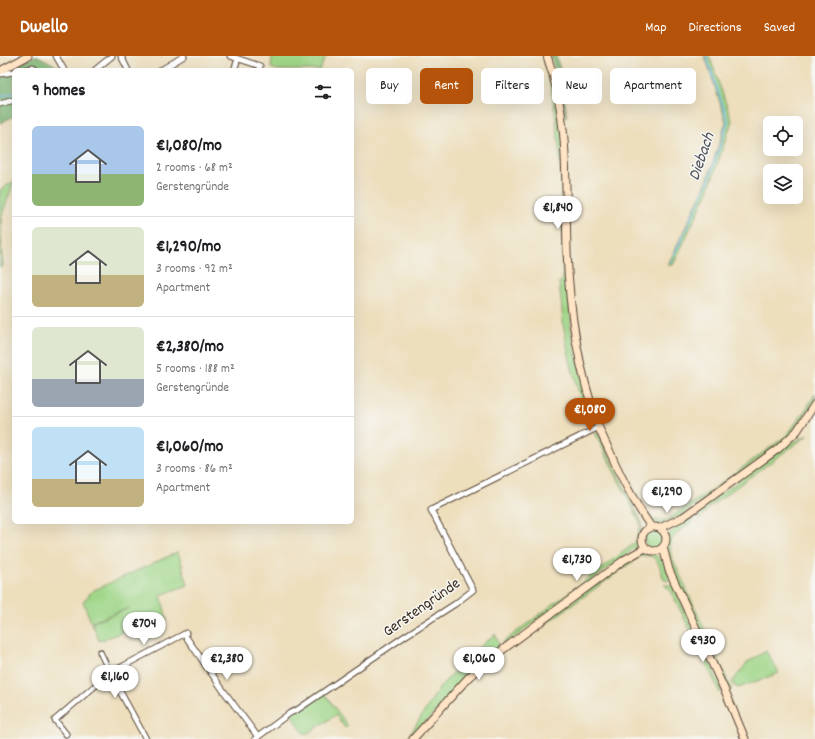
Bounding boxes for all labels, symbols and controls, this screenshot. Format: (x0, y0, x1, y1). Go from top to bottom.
text: Dwello (20, 15, 68, 42)
text: Map (645, 18, 667, 38)
text: Directions (689, 18, 742, 38)
text: Saved (764, 18, 795, 38)
chip: Buy (366, 68, 412, 104)
chip: Rent (420, 68, 473, 104)
chip: Filters (481, 68, 544, 104)
chip: New (552, 68, 602, 104)
chip: Apartment (610, 68, 696, 104)
text: 9 homes (32, 80, 85, 104)
icon: filters (312, 81, 334, 103)
map controls (763, 116, 803, 204)
button: locate (763, 116, 803, 156)
water label: Diebach (684, 129, 723, 184)
text: €1,080/mo (156, 135, 222, 159)
icon: home (64, 142, 112, 190)
text: 2 rooms · 68 m² (156, 159, 233, 178)
button: layers (763, 164, 803, 204)
text: Gerstengründe (156, 178, 229, 197)
pin: €1,840 (525, 196, 591, 230)
text: €1,840 (543, 199, 573, 218)
text: €1,290/mo (156, 236, 221, 260)
icon: home (64, 243, 112, 291)
text: 3 rooms · 92 m² (156, 260, 233, 279)
text: Apartment (156, 279, 210, 298)
text: €2,380/mo (156, 336, 224, 360)
icon: home (64, 343, 112, 391)
text: 5 rooms · 188 m² (156, 360, 235, 379)
text: Gerstengründe (156, 379, 229, 398)
pin: €1,080 (557, 398, 623, 432)
text: €1,080 (574, 401, 606, 420)
text: €1,060/mo (156, 436, 223, 460)
icon: home (64, 443, 112, 491)
text: 3 rooms · 86 m² (156, 460, 233, 479)
text: Apartment (156, 479, 210, 498)
pin: €1,290 (634, 480, 700, 514)
text: €1,290 (651, 483, 683, 502)
pin: €1,730 (544, 548, 610, 582)
text: €1,730 (562, 551, 592, 570)
street label: Gerstengründe (379, 573, 465, 643)
pin: €704 (120, 612, 168, 646)
text: €704 (132, 615, 156, 634)
pin: €930 (679, 629, 727, 663)
text: €930 (690, 632, 716, 651)
pin: €2,380 (194, 647, 260, 681)
pin: €1,060 (446, 647, 512, 681)
text: €2,380 (210, 650, 244, 669)
text: €1,060 (462, 650, 496, 669)
pin: €1,160 (82, 665, 148, 699)
text: €1,160 (101, 668, 129, 687)

